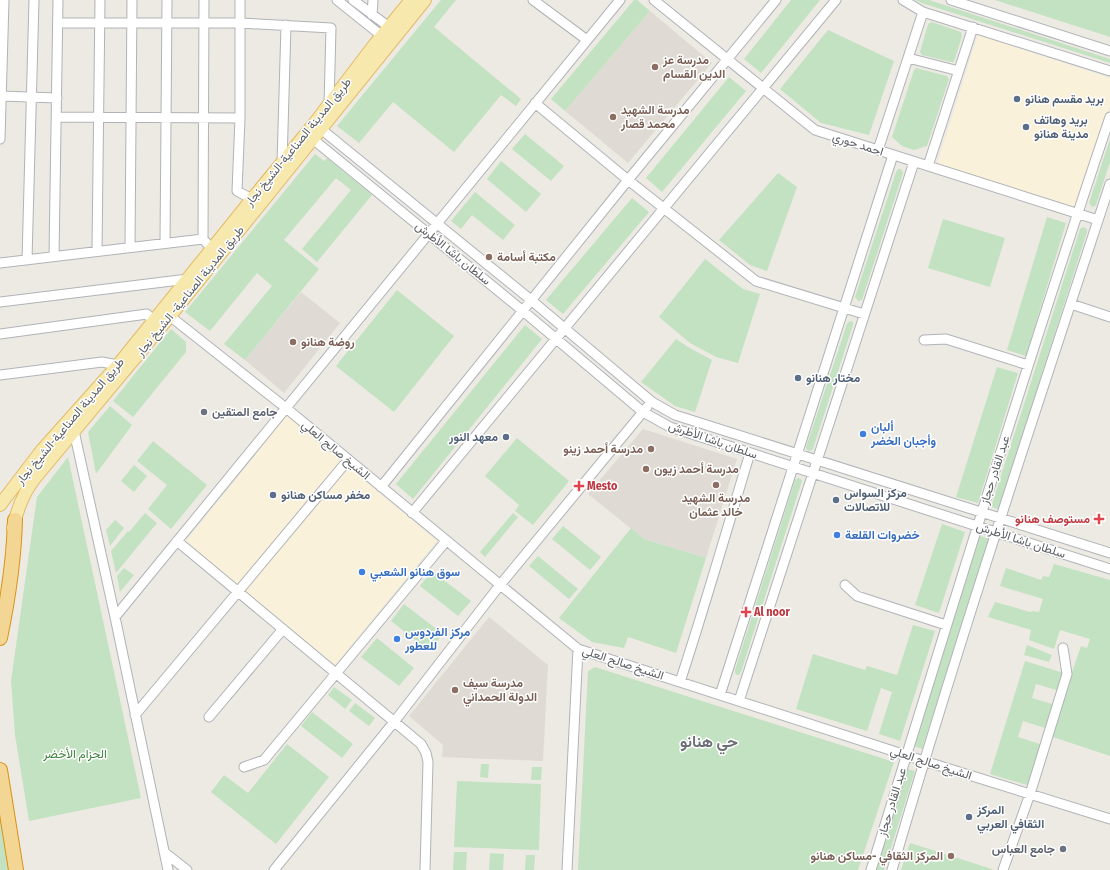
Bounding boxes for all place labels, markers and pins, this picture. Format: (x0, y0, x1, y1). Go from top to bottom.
place label: مدرسة عز الدين القسام (662, 53, 725, 82)
marker: مدرسة عز الدين القسام (650, 62, 660, 72)
place label: بريد مقسم هنانو (1025, 92, 1104, 107)
marker: بريد مقسم هنانو (1012, 94, 1022, 104)
place label: مدرسة الشهيد محمد قصار (620, 103, 690, 132)
marker: مدرسة الشهيد محمد قصار (608, 112, 618, 122)
place label: بريد وهاتف مدينة هنانو (1034, 113, 1089, 142)
marker: بريد وهاتف مدينة هنانو (1021, 122, 1031, 132)
place label: مكتبة أسامة (497, 250, 556, 264)
marker: مكتبة أسامة (484, 252, 494, 262)
place label: روضة هنانو (301, 335, 355, 350)
marker: روضة هنانو (288, 337, 298, 347)
place label: مختار هنانو (806, 371, 861, 386)
marker: مختار هنانو (793, 373, 803, 383)
place label: جامع المتقين (212, 405, 278, 420)
marker: جامع المتقين (199, 407, 209, 417)
place label: ألبان وأجبان الخضر (870, 420, 937, 449)
marker: ألبان وأجبان الخضر (858, 429, 868, 439)
place label: معهد النور (448, 430, 498, 445)
marker: معهد النور (501, 432, 511, 442)
place label: مدرسة أحمد زينو (563, 442, 643, 457)
marker: مدرسة أحمد زينو (646, 444, 656, 454)
place label: مدرسة أحمد زيون (654, 462, 739, 477)
marker: مدرسة أحمد زيون (641, 464, 651, 474)
place label: Mesto (587, 479, 618, 493)
marker: مدرسة الشهيد خالد عثمان (711, 480, 721, 490)
marker: Mesto (574, 481, 584, 491)
place label: مركز السواس للاتصالات (844, 486, 907, 514)
place label: مخفر مساكن هنانو (281, 488, 371, 503)
marker: مخفر مساكن هنانو (268, 490, 278, 500)
place label: مدرسة الشهيد خالد عثمان (682, 491, 751, 519)
marker: مركز السواس للاتصالات (831, 495, 841, 505)
place label: مستوصف هنانو (1015, 512, 1090, 527)
marker: مستوصف هنانو (1093, 513, 1105, 525)
place label: خضروات القلعة (845, 528, 920, 543)
marker: خضروات القلعة (832, 530, 842, 540)
place label: سوق هنانو الشعبي (370, 565, 461, 582)
marker: سوق هنانو الشعبي (357, 567, 367, 577)
place label: Al noor (753, 605, 790, 619)
marker: Al noor (741, 607, 751, 617)
place label: مركز الفردوس للعطور (404, 625, 471, 654)
marker: مركز الفردوس للعطور (392, 634, 402, 644)
place label: مدرسة سيف الدولة الحمداني (463, 676, 537, 707)
marker: مدرسة سيف الدولة الحمداني (450, 685, 460, 695)
place label: المركز الثقافي العربي (976, 803, 1044, 834)
marker: المركز الثقافي العربي (964, 812, 974, 822)
place label: جامع العباس (992, 842, 1055, 857)
marker: جامع العباس (1058, 844, 1068, 854)
place label: المركز الثقافي -مساكن هنانو (811, 849, 943, 866)
marker: المركز الثقافي -مساكن هنانو (946, 851, 956, 861)

